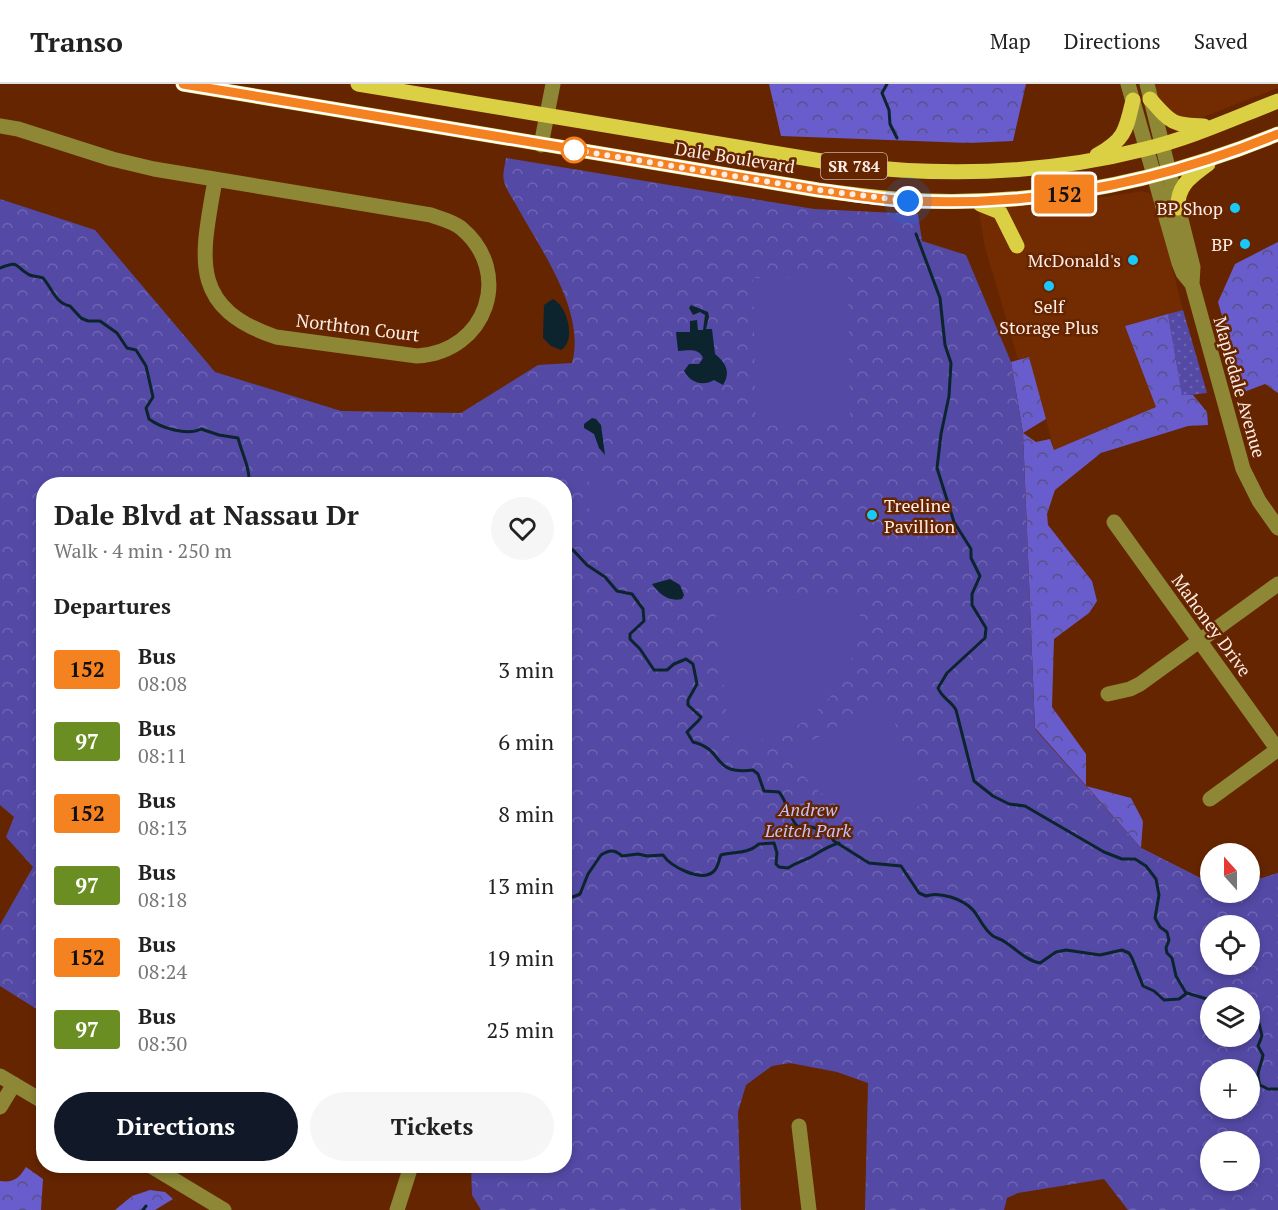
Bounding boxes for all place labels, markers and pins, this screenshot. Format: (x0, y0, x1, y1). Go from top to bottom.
unlabelled marker (561, 137, 587, 163)
place label: BP Shop (1156, 196, 1223, 220)
marker: BP Shop (1228, 201, 1242, 215)
place label: BP (1211, 232, 1233, 256)
marker: BP (1238, 237, 1252, 251)
place label: McDonald's (1028, 248, 1121, 272)
marker: McDonald's (1126, 253, 1140, 267)
marker: Self Storage Plus (1042, 279, 1056, 293)
place label: Self Storage Plus (999, 294, 1099, 339)
place label: Treeline Pavillion (884, 493, 956, 538)
marker: Treeline Pavillion (865, 508, 879, 522)

